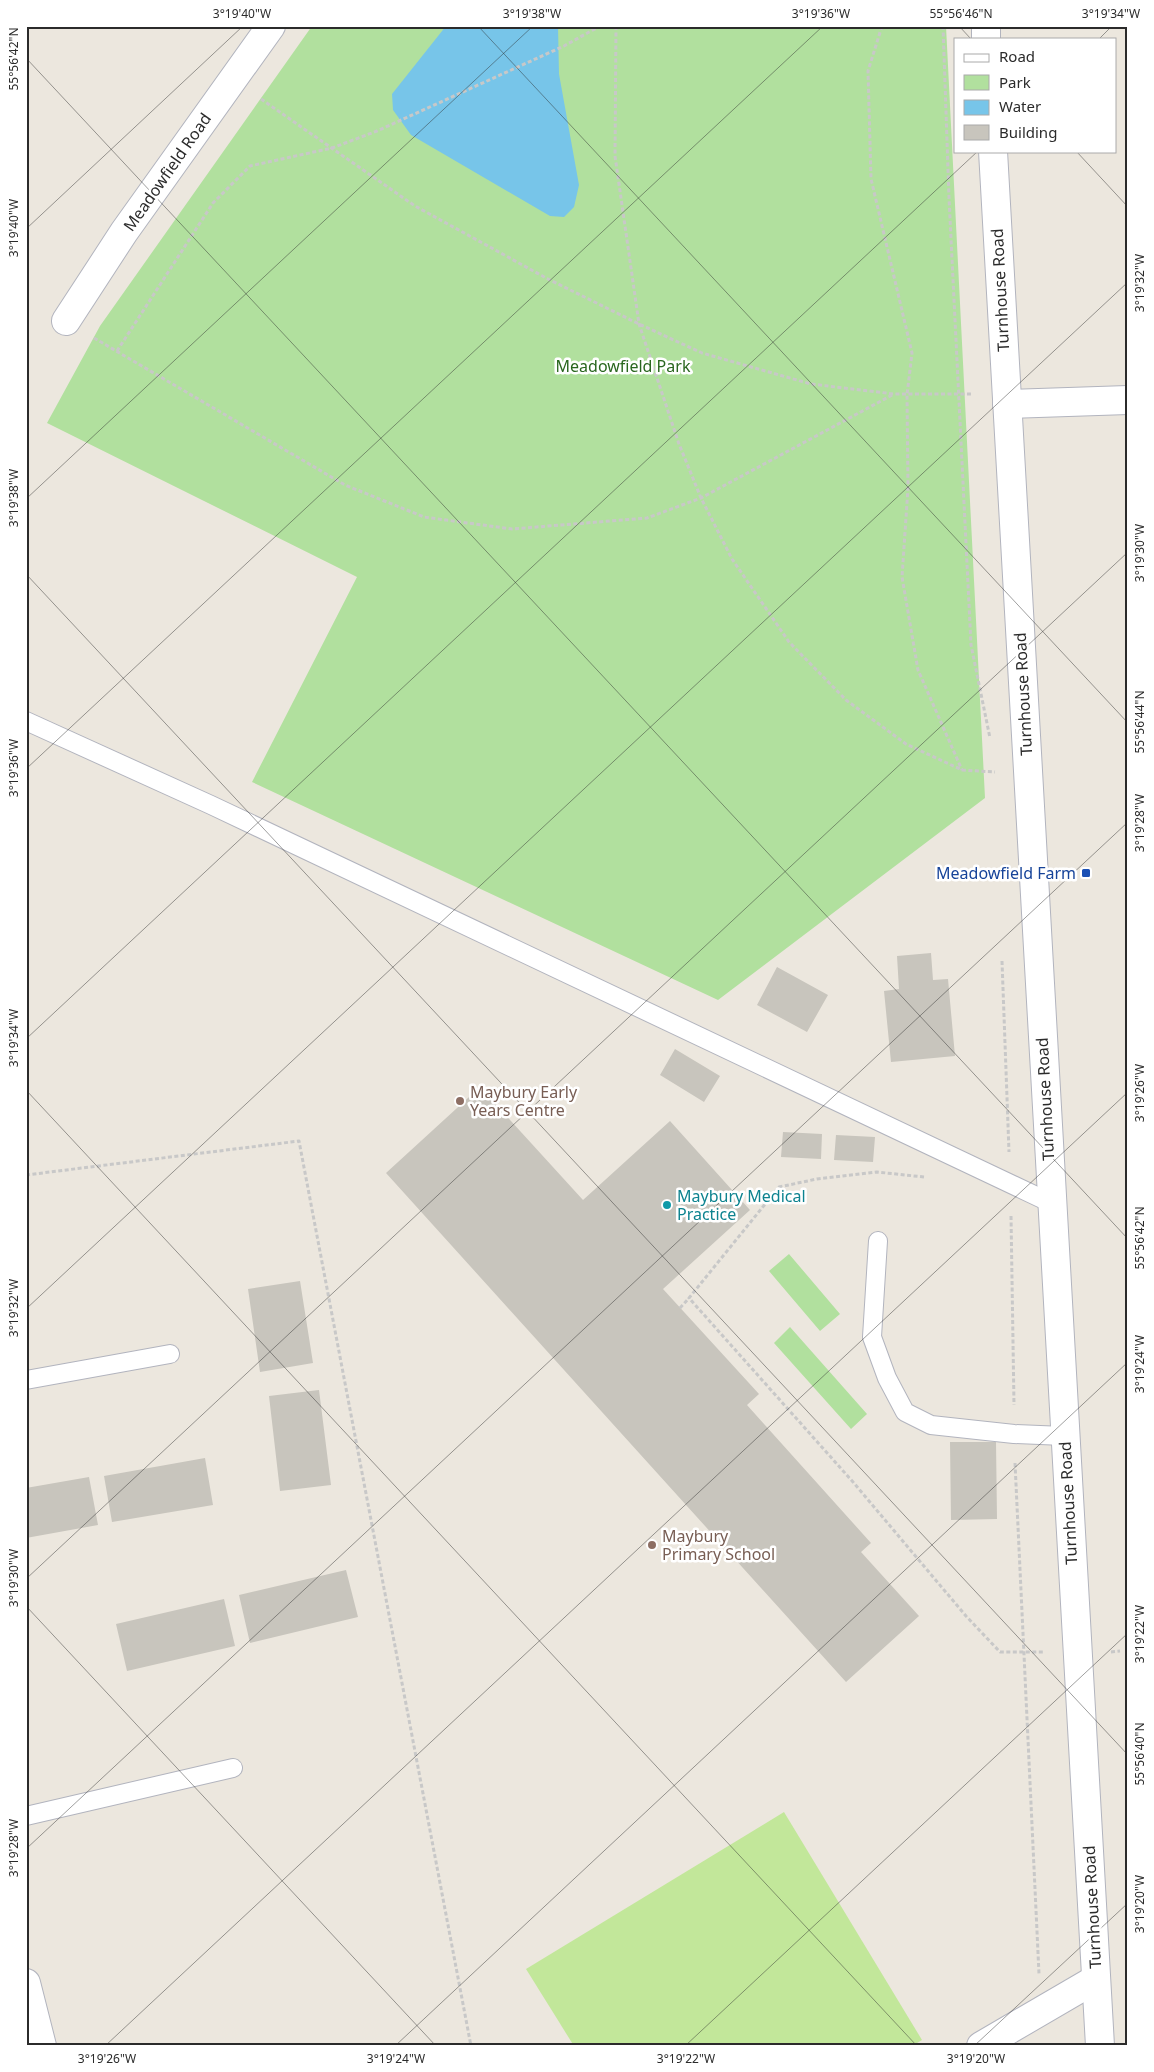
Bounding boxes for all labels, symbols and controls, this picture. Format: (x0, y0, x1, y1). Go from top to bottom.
text: 3°19'40"W (213, 5, 271, 22)
text: 3°19'38"W (503, 5, 561, 22)
text: 3°19'36"W (792, 5, 850, 22)
text: 55°56'46"N (929, 5, 993, 22)
text: 3°19'34"W (1082, 5, 1140, 22)
text: 55°56'42"N (5, 27, 22, 91)
legend (954, 38, 1116, 152)
text: Road (999, 46, 1035, 66)
text: Park (999, 72, 1031, 92)
text: Water (999, 96, 1041, 116)
street label: Meadowfield Road (118, 109, 216, 235)
text: Building (999, 122, 1057, 142)
text: 3°19'40"W (5, 199, 22, 257)
street label: Turnhouse Road (986, 228, 1014, 352)
text: 3°19'32"W (1131, 254, 1148, 312)
park label: Meadowfield Park (556, 355, 691, 377)
text: 3°19'38"W (5, 469, 22, 527)
text: 3°19'30"W (1131, 524, 1148, 582)
street label: Turnhouse Road (1009, 632, 1037, 756)
text: 55°56'44"N (1131, 690, 1148, 754)
text: 3°19'36"W (5, 739, 22, 797)
text: 3°19'28"W (1131, 794, 1148, 852)
place label: Meadowfield Farm (936, 862, 1076, 884)
marker: Meadowfield Farm (1080, 867, 1092, 879)
text: 3°19'34"W (5, 1009, 22, 1067)
street label: Turnhouse Road (1031, 1037, 1059, 1161)
text: 3°19'26"W (1131, 1064, 1148, 1122)
place label: Maybury Early Years Centre (470, 1081, 578, 1121)
marker: Maybury Early Years Centre (454, 1095, 466, 1107)
place label: Maybury Medical Practice (677, 1185, 806, 1225)
marker: Maybury Medical Practice (661, 1199, 673, 1211)
text: 55°56'42"N (1131, 1206, 1148, 1270)
text: 3°19'32"W (5, 1279, 22, 1337)
text: 3°19'24"W (1131, 1335, 1148, 1393)
street label: Turnhouse Road (1054, 1441, 1082, 1565)
place label: Maybury Primary School (662, 1525, 775, 1565)
marker: Maybury Primary School (646, 1539, 658, 1551)
text: 3°19'30"W (5, 1549, 22, 1607)
text: 3°19'22"W (1131, 1605, 1148, 1663)
text: 55°56'40"N (1131, 1722, 1148, 1786)
text: 3°19'28"W (5, 1819, 22, 1877)
street label: Turnhouse Road (1078, 1845, 1106, 1969)
text: 3°19'20"W (1131, 1875, 1148, 1933)
text: 3°19'26"W (78, 2050, 136, 2067)
text: 3°19'24"W (367, 2050, 425, 2067)
text: 3°19'22"W (657, 2050, 715, 2067)
text: 3°19'20"W (947, 2050, 1005, 2067)

